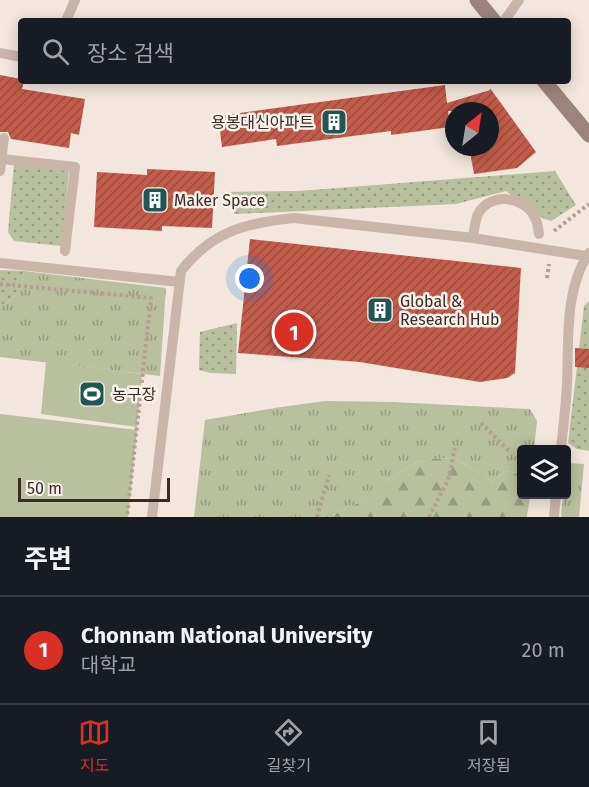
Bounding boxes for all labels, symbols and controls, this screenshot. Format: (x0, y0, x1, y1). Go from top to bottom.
search box (18, 18, 571, 84)
icon: search (39, 35, 72, 68)
text: 장소 검색 (87, 40, 174, 67)
north arrow (445, 102, 499, 156)
building icon: 용봉대신아파트 (319, 107, 349, 137)
place label: 용봉대신아파트 (211, 113, 314, 132)
building icon: Maker Space (140, 185, 170, 215)
place label: Maker Space (174, 191, 265, 210)
your location (235, 264, 264, 293)
place label: Global & Research Hub (400, 292, 500, 329)
building icon: Global & Research Hub (365, 295, 395, 325)
pin: 1 (274, 310, 314, 354)
sports icon: 농구장 (77, 379, 107, 409)
place label: 농구장 (112, 385, 156, 404)
map controls (517, 445, 571, 499)
button: layers (517, 445, 571, 499)
scale bar (18, 475, 170, 502)
text: 50 m (27, 479, 62, 498)
text: 주변 (24, 544, 72, 575)
text: Chonnam National University (81, 622, 372, 649)
text: 1 (39, 638, 48, 662)
text: 20 m (522, 638, 565, 662)
text: 대학교 (81, 653, 136, 677)
tab: 지도 (78, 716, 111, 776)
tab: 길찾기 (267, 716, 311, 776)
tab: 저장됨 (467, 716, 511, 776)

